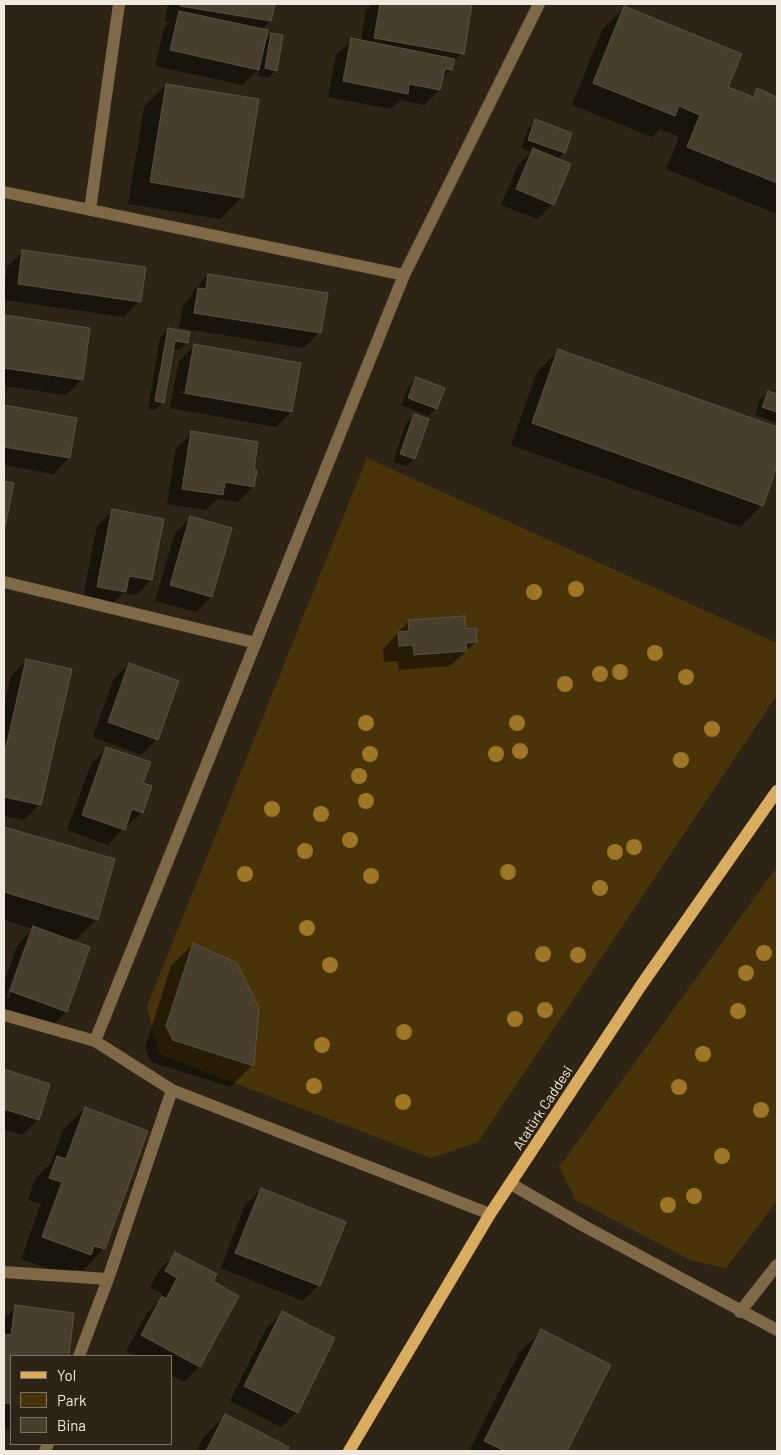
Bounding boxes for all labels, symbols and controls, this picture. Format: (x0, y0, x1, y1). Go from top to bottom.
street label: Atatürk Caddesi (510, 1063, 576, 1153)
legend (10, 1355, 172, 1445)
text: Yol (57, 1366, 76, 1384)
text: Park (57, 1391, 86, 1409)
text: Bina (57, 1416, 86, 1434)

